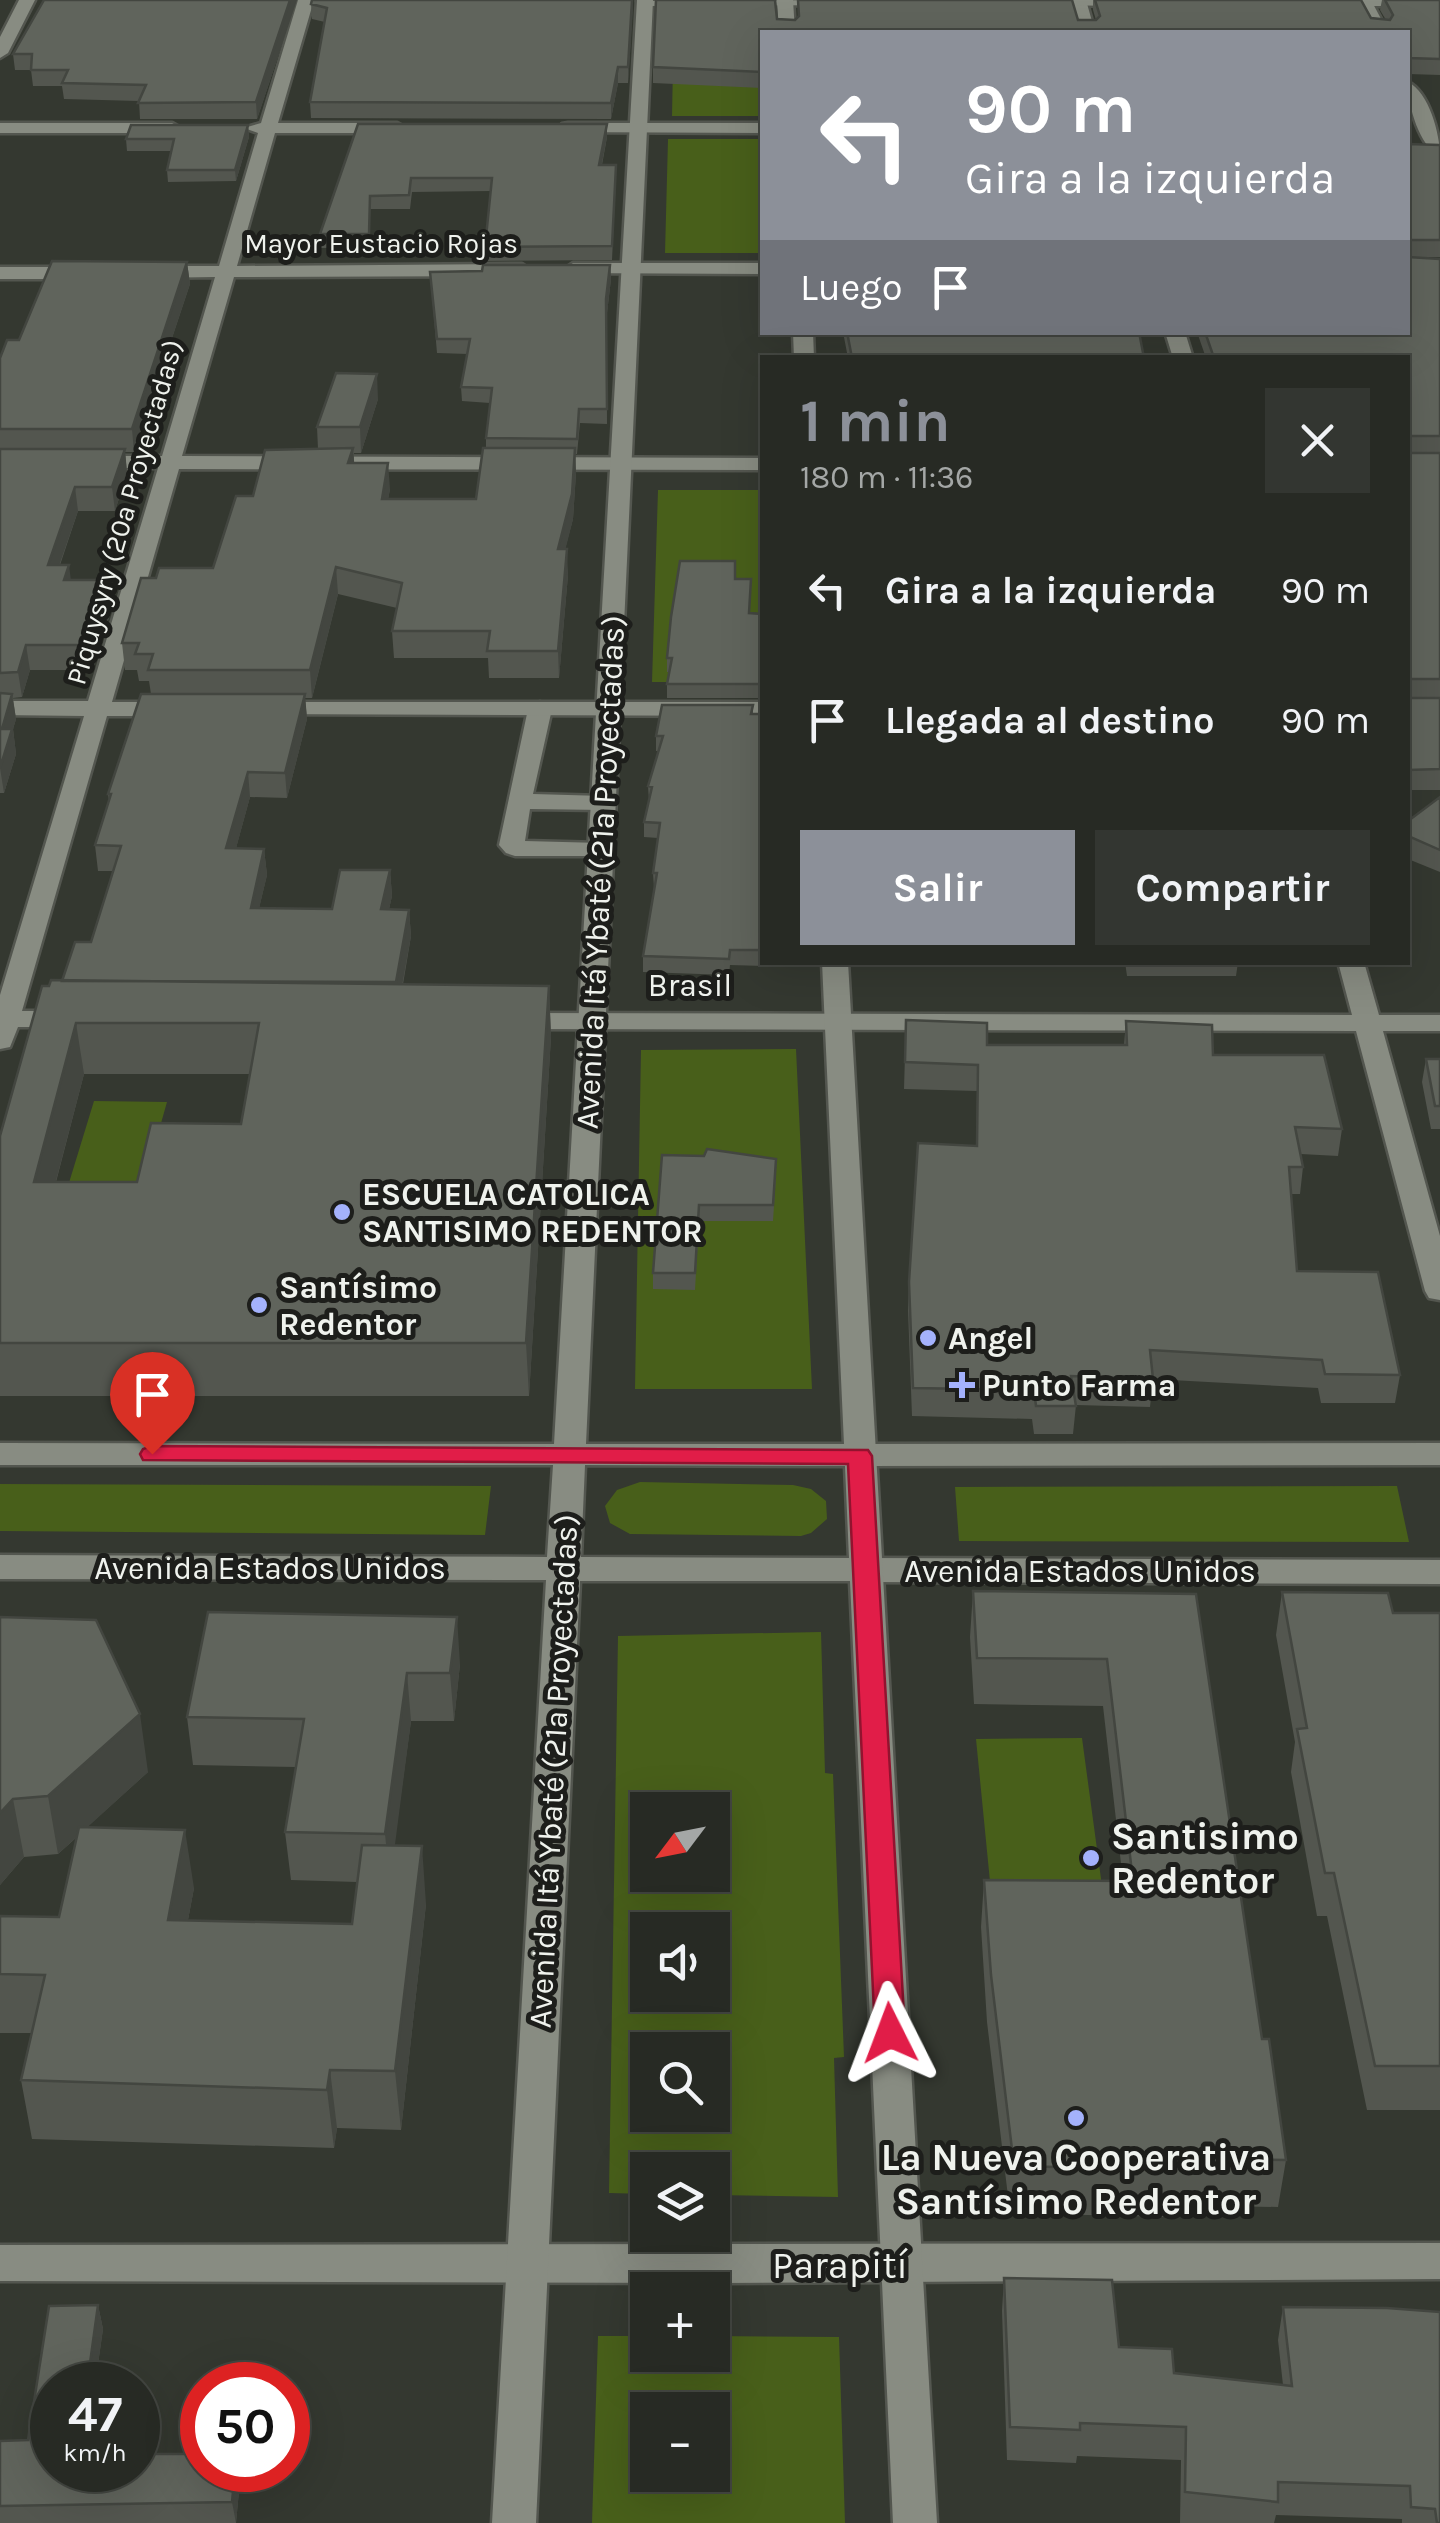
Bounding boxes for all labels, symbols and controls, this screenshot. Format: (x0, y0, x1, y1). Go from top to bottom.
text: 90 m (965, 68, 1136, 150)
icon: left (800, 70, 930, 200)
text: Gira a la izquierda (965, 152, 1335, 204)
street label: Mayor Eustacio Rojas (244, 227, 518, 260)
icon: arrive (923, 260, 978, 315)
text: Luego (800, 265, 903, 310)
street label: Piquysyry (20ª Proyectadas) (59, 336, 190, 688)
text: 1 min (800, 386, 951, 456)
button: close (1265, 388, 1370, 493)
text: 180 m · 11:36 (800, 459, 973, 496)
icon: left (800, 563, 855, 618)
text: Gira a la izquierda (885, 568, 1217, 613)
text: 90 m (1281, 568, 1370, 613)
street label: Avenida Itá Ybaté (21ª Proyectadas) (569, 614, 632, 1130)
icon: arrive (800, 693, 855, 748)
text: Llegada al destino (885, 698, 1215, 743)
text: 90 m (1281, 698, 1370, 743)
button: Salir (800, 830, 1075, 945)
button: Compartir (1095, 830, 1370, 945)
street label: Brasil (648, 967, 732, 1004)
place label: ESCUELA CATOLICA SANTISIMO REDENTOR (362, 1176, 703, 1250)
marker: ESCUELA CATOLICA SANTISIMO REDENTOR (331, 1201, 353, 1223)
place label: Santísimo Redentor (279, 1269, 437, 1343)
marker: Santísimo Redentor (248, 1294, 270, 1316)
place label: Angel (948, 1320, 1033, 1357)
marker: Angel (917, 1327, 939, 1349)
pin (110, 1352, 195, 1455)
icon: arrive (125, 1367, 180, 1422)
place label: Punto Farma (982, 1367, 1177, 1404)
marker: Punto Farma (951, 1374, 973, 1396)
street label: Avenida Itá Ybaté (21ª Proyectadas) (522, 1513, 585, 2029)
street label: Avenida Estados Unidos (94, 1550, 446, 1587)
street label: Avenida Estados Unidos (904, 1553, 1256, 1590)
north arrow (630, 1792, 730, 1892)
map controls (630, 1792, 730, 2492)
place label: Santisimo Redentor (1111, 1814, 1299, 1903)
marker: Santisimo Redentor (1080, 1847, 1102, 1869)
button: sound (630, 1912, 730, 2012)
position arrow (838, 1981, 942, 2085)
button: search (630, 2032, 730, 2132)
marker: La Nueva Cooperativa Santísimo Redentor (1065, 2107, 1087, 2129)
place label: La Nueva Cooperativa Santísimo Redentor (881, 2135, 1271, 2224)
button: layers (630, 2152, 730, 2252)
street label: Parapití (772, 2243, 909, 2288)
button: + (630, 2272, 730, 2372)
speed limit sign: 50 (180, 2362, 310, 2492)
text: 47 (68, 2385, 122, 2444)
button: − (630, 2392, 730, 2492)
text: km/h (63, 2438, 127, 2467)

